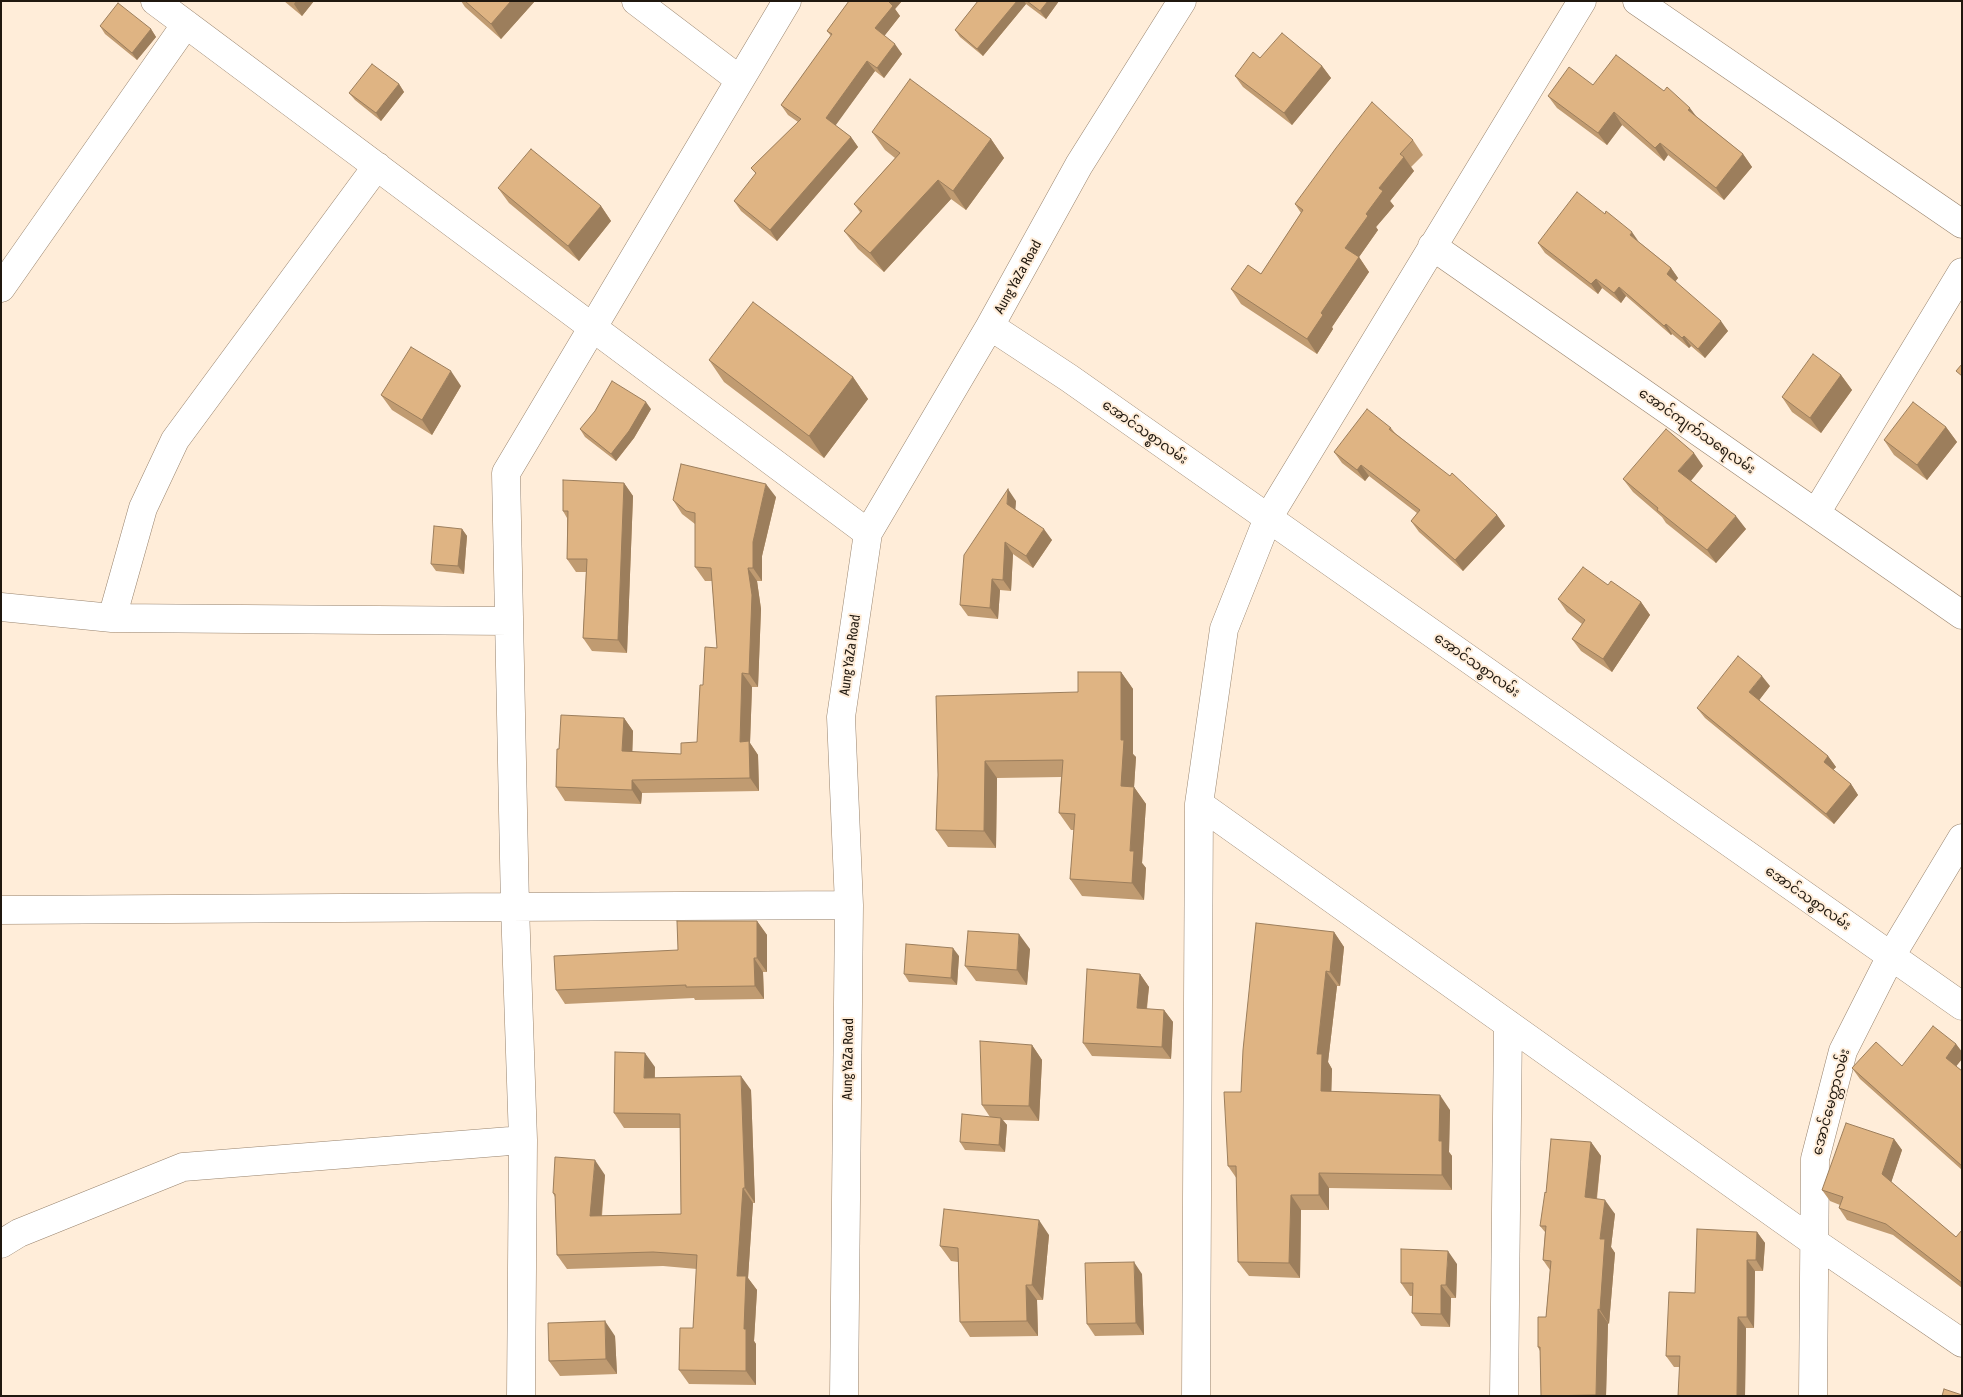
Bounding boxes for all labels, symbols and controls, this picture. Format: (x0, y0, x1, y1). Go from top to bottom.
street label: Aung YaZa Road (991, 237, 1045, 317)
street label: အောင်ကျက်သရေလမ်း (1636, 384, 1758, 478)
street label: အောင်သစ္စာလမ်း (1099, 396, 1191, 468)
street label: Aung YaZa Road (836, 613, 864, 697)
street label: အောင်သစ္စာလမ်း (1431, 629, 1523, 701)
street label: အောင်သစ္စာလမ်း (1762, 862, 1854, 934)
street label: Aung YaZa Road (839, 1018, 857, 1100)
street label: အောင်မေတ္တာလမ်း (1809, 1047, 1853, 1157)

